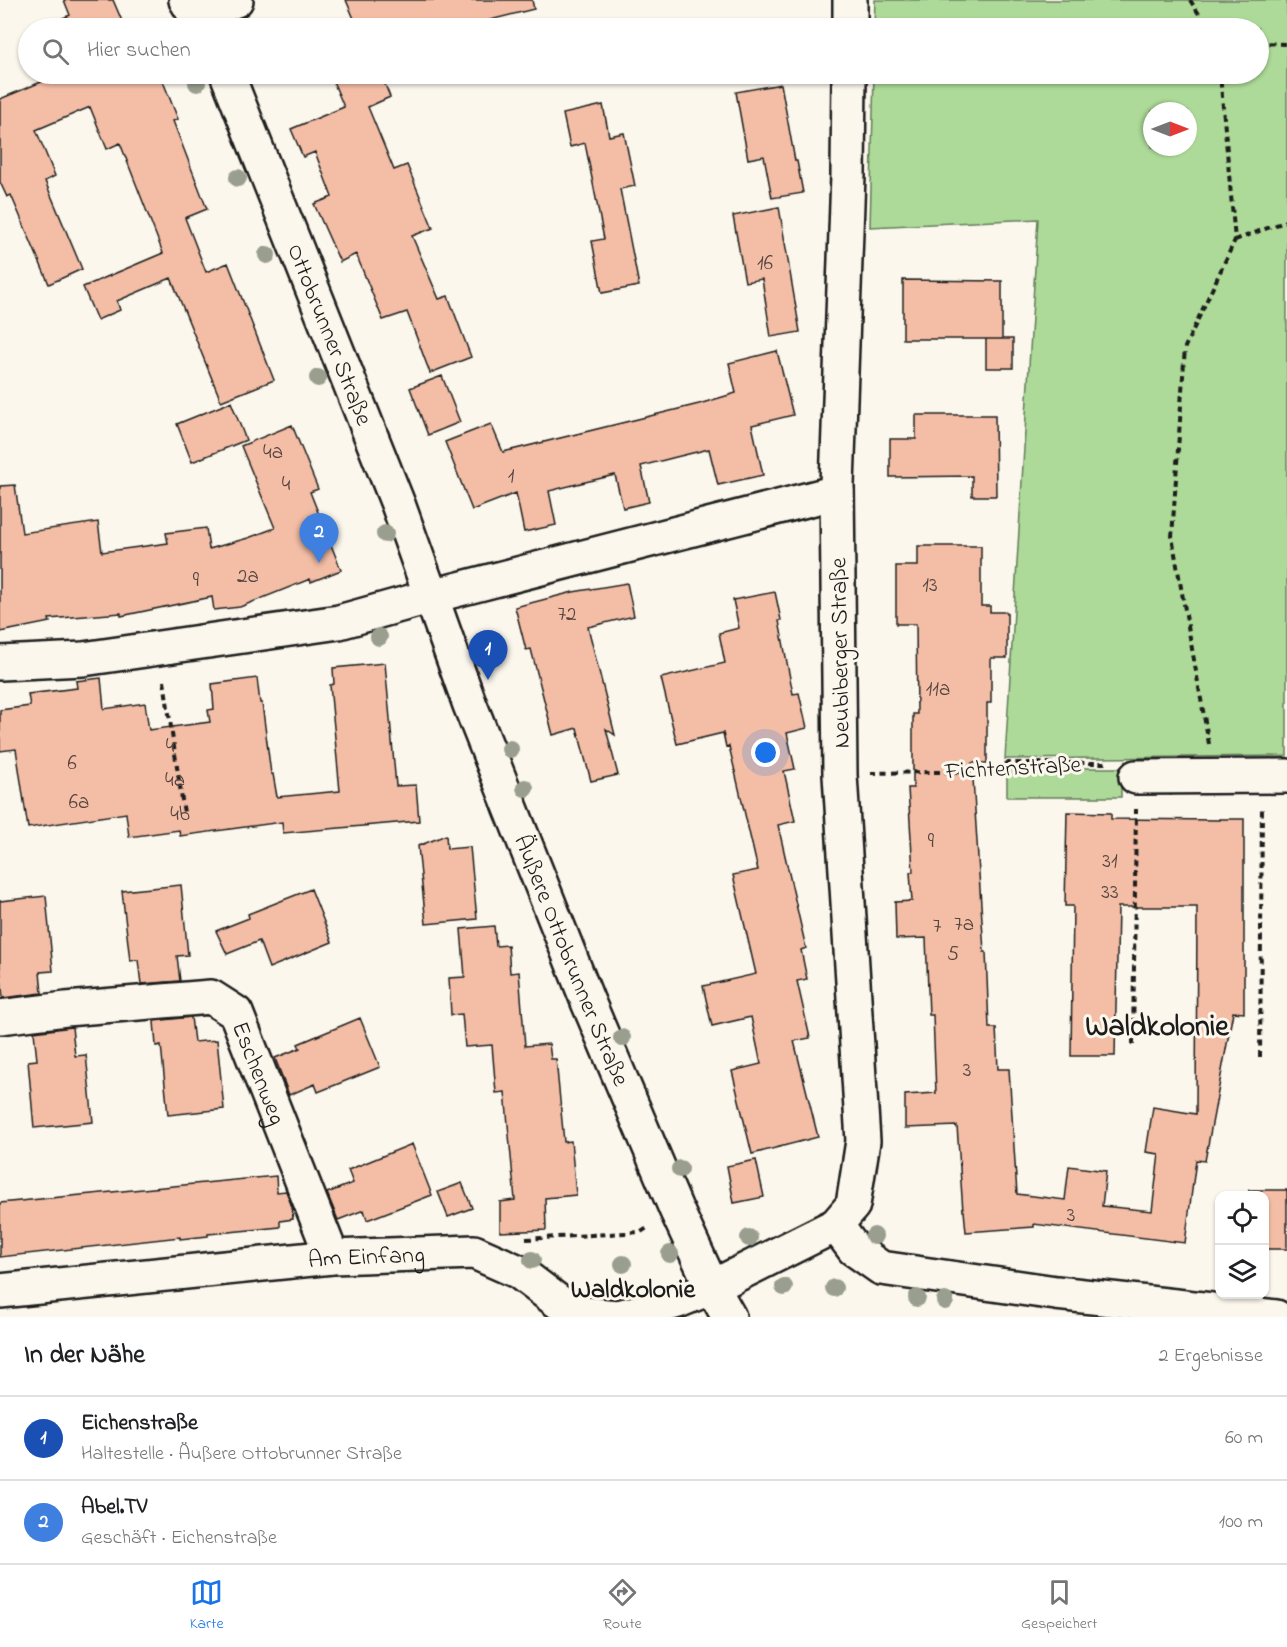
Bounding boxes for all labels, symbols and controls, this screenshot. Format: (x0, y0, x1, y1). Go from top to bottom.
search box (18, 18, 1269, 84)
icon: search (39, 35, 72, 68)
text: Hier suchen (87, 35, 191, 67)
north arrow (1143, 102, 1197, 156)
street label: Ottobrunner Straße (276, 239, 380, 431)
house number: 16 (757, 249, 773, 279)
house number: 4a (263, 438, 283, 468)
house number: 1 (508, 462, 515, 492)
house number: 4 (282, 470, 291, 500)
pin: 2 (300, 514, 338, 563)
street label: Neubiberger Straße (822, 557, 861, 749)
house number: 2a (237, 562, 259, 592)
house number: 9 (193, 566, 200, 596)
house number: 13 (922, 571, 938, 601)
house number: 72 (557, 600, 577, 630)
pin: 1 (468, 630, 508, 680)
house number: 11a (926, 675, 950, 705)
house number: 4 (166, 732, 175, 762)
your location (751, 738, 780, 767)
street label: Fichtenstraße (943, 748, 1082, 791)
house number: 6 (67, 749, 77, 779)
house number: 4a (165, 766, 185, 796)
house number: 6a (69, 788, 89, 818)
house number: 4b (170, 800, 190, 830)
house number: 9 (928, 827, 935, 857)
street label: Äußere Ottobrunner Straße (503, 830, 637, 1092)
house number: 31 (1102, 847, 1118, 877)
house number: 33 (1101, 878, 1119, 908)
house number: 7a (954, 910, 974, 940)
house number: 7 (933, 912, 942, 942)
house number: 5 (947, 940, 959, 970)
district label: Waldkolonie (1085, 1006, 1230, 1050)
street label: Eschenweg (221, 1017, 293, 1131)
house number: 3 (963, 1056, 971, 1086)
map controls (1215, 1191, 1269, 1299)
button: locate (1215, 1191, 1269, 1245)
house number: 3 (1067, 1201, 1075, 1231)
street label: Am Einfang (306, 1239, 425, 1279)
button: layers (1215, 1245, 1269, 1299)
district label: Waldkolonie (571, 1272, 697, 1310)
text: In der Nähe (24, 1337, 145, 1375)
text: 2 Ergebnisse (1158, 1342, 1263, 1371)
text: Eichenstraße (81, 1408, 198, 1440)
text: 1 (40, 1424, 47, 1453)
text: 60 m (1225, 1424, 1263, 1453)
text: Haltestelle · Äußere Ottobrunner Straße (81, 1440, 402, 1469)
text: Abel.TV (81, 1492, 147, 1524)
text: 2 (39, 1508, 48, 1537)
text: 100 m (1219, 1508, 1263, 1537)
text: Geschäft · Eichenstraße (81, 1524, 277, 1553)
tab: Karte (190, 1576, 224, 1636)
tab: Route (603, 1576, 642, 1636)
tab: Gespeichert (1021, 1576, 1097, 1636)

